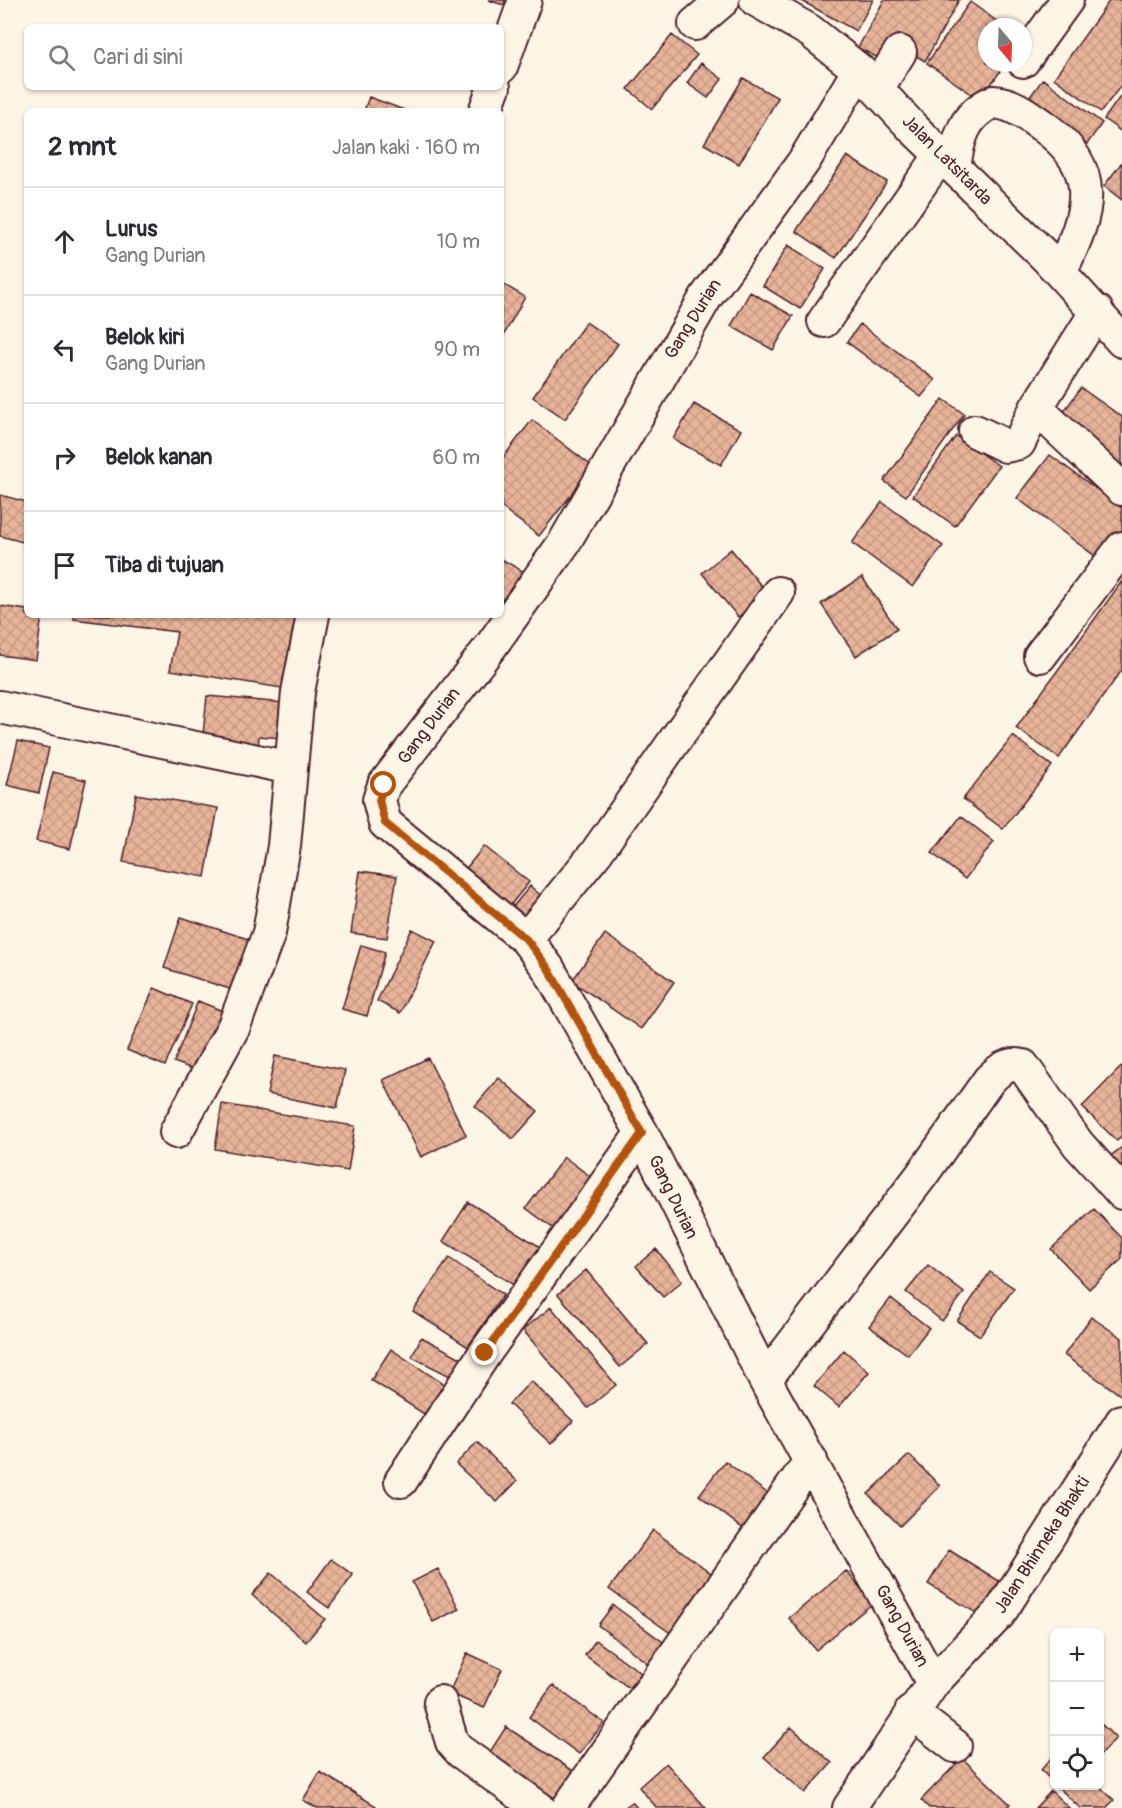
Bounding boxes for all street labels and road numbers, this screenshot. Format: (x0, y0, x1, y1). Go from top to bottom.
street label: Jalan Latsitarda (897, 110, 997, 210)
street label: Gang Durian (659, 275, 727, 363)
street label: Gang Durian (393, 683, 465, 769)
street label: Gang Durian (643, 1151, 703, 1243)
street label: Jalan Bhinneka Bhakti (989, 1472, 1095, 1618)
street label: Gang Durian (870, 1581, 934, 1671)

